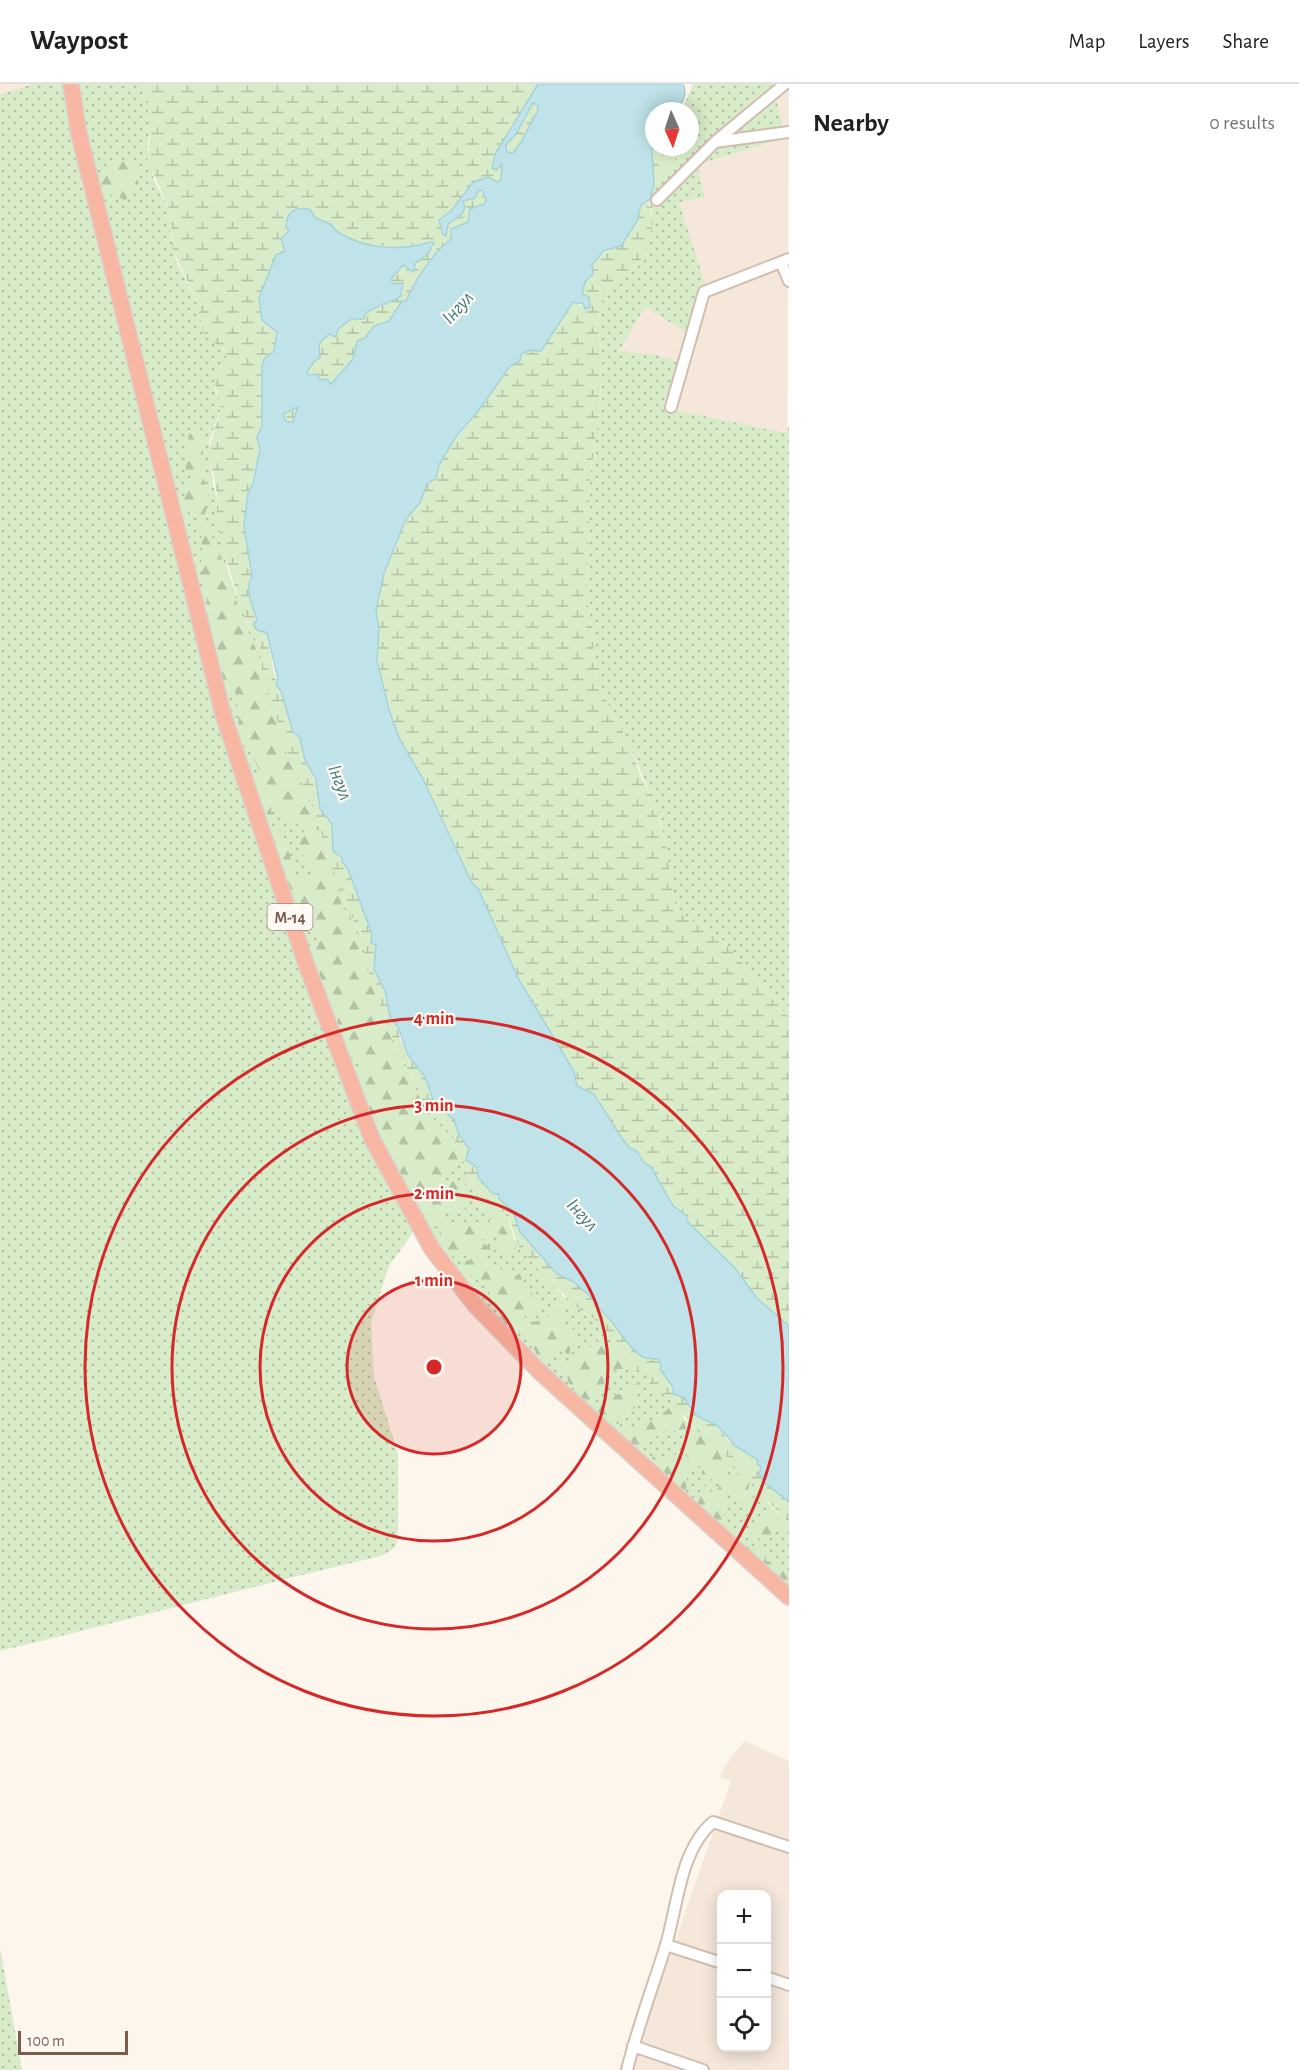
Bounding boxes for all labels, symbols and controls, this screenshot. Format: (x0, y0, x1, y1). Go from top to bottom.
text: Waypost (30, 27, 128, 55)
text: Map (1069, 31, 1105, 52)
text: Layers (1138, 31, 1189, 52)
text: Share (1222, 31, 1269, 52)
north arrow (645, 102, 699, 156)
text: Nearby (813, 110, 889, 136)
text: 0 results (1209, 113, 1275, 133)
water label: Інгул (438, 287, 477, 328)
water label: Інгул (324, 762, 356, 803)
road number: М-14 (268, 904, 312, 930)
text: 4 min (414, 1010, 454, 1028)
text: 3 min (414, 1097, 454, 1115)
text: 2 min (414, 1185, 454, 1203)
water label: Інгул (563, 1195, 602, 1235)
text: 1 min (415, 1272, 453, 1290)
centre of rings (424, 1357, 444, 1377)
map controls (717, 1890, 771, 2052)
button: + (717, 1890, 771, 1944)
button: − (717, 1944, 771, 1998)
button: locate (717, 1998, 771, 2052)
scale bar (18, 2028, 128, 2056)
text: 100 m (27, 2033, 65, 2049)

